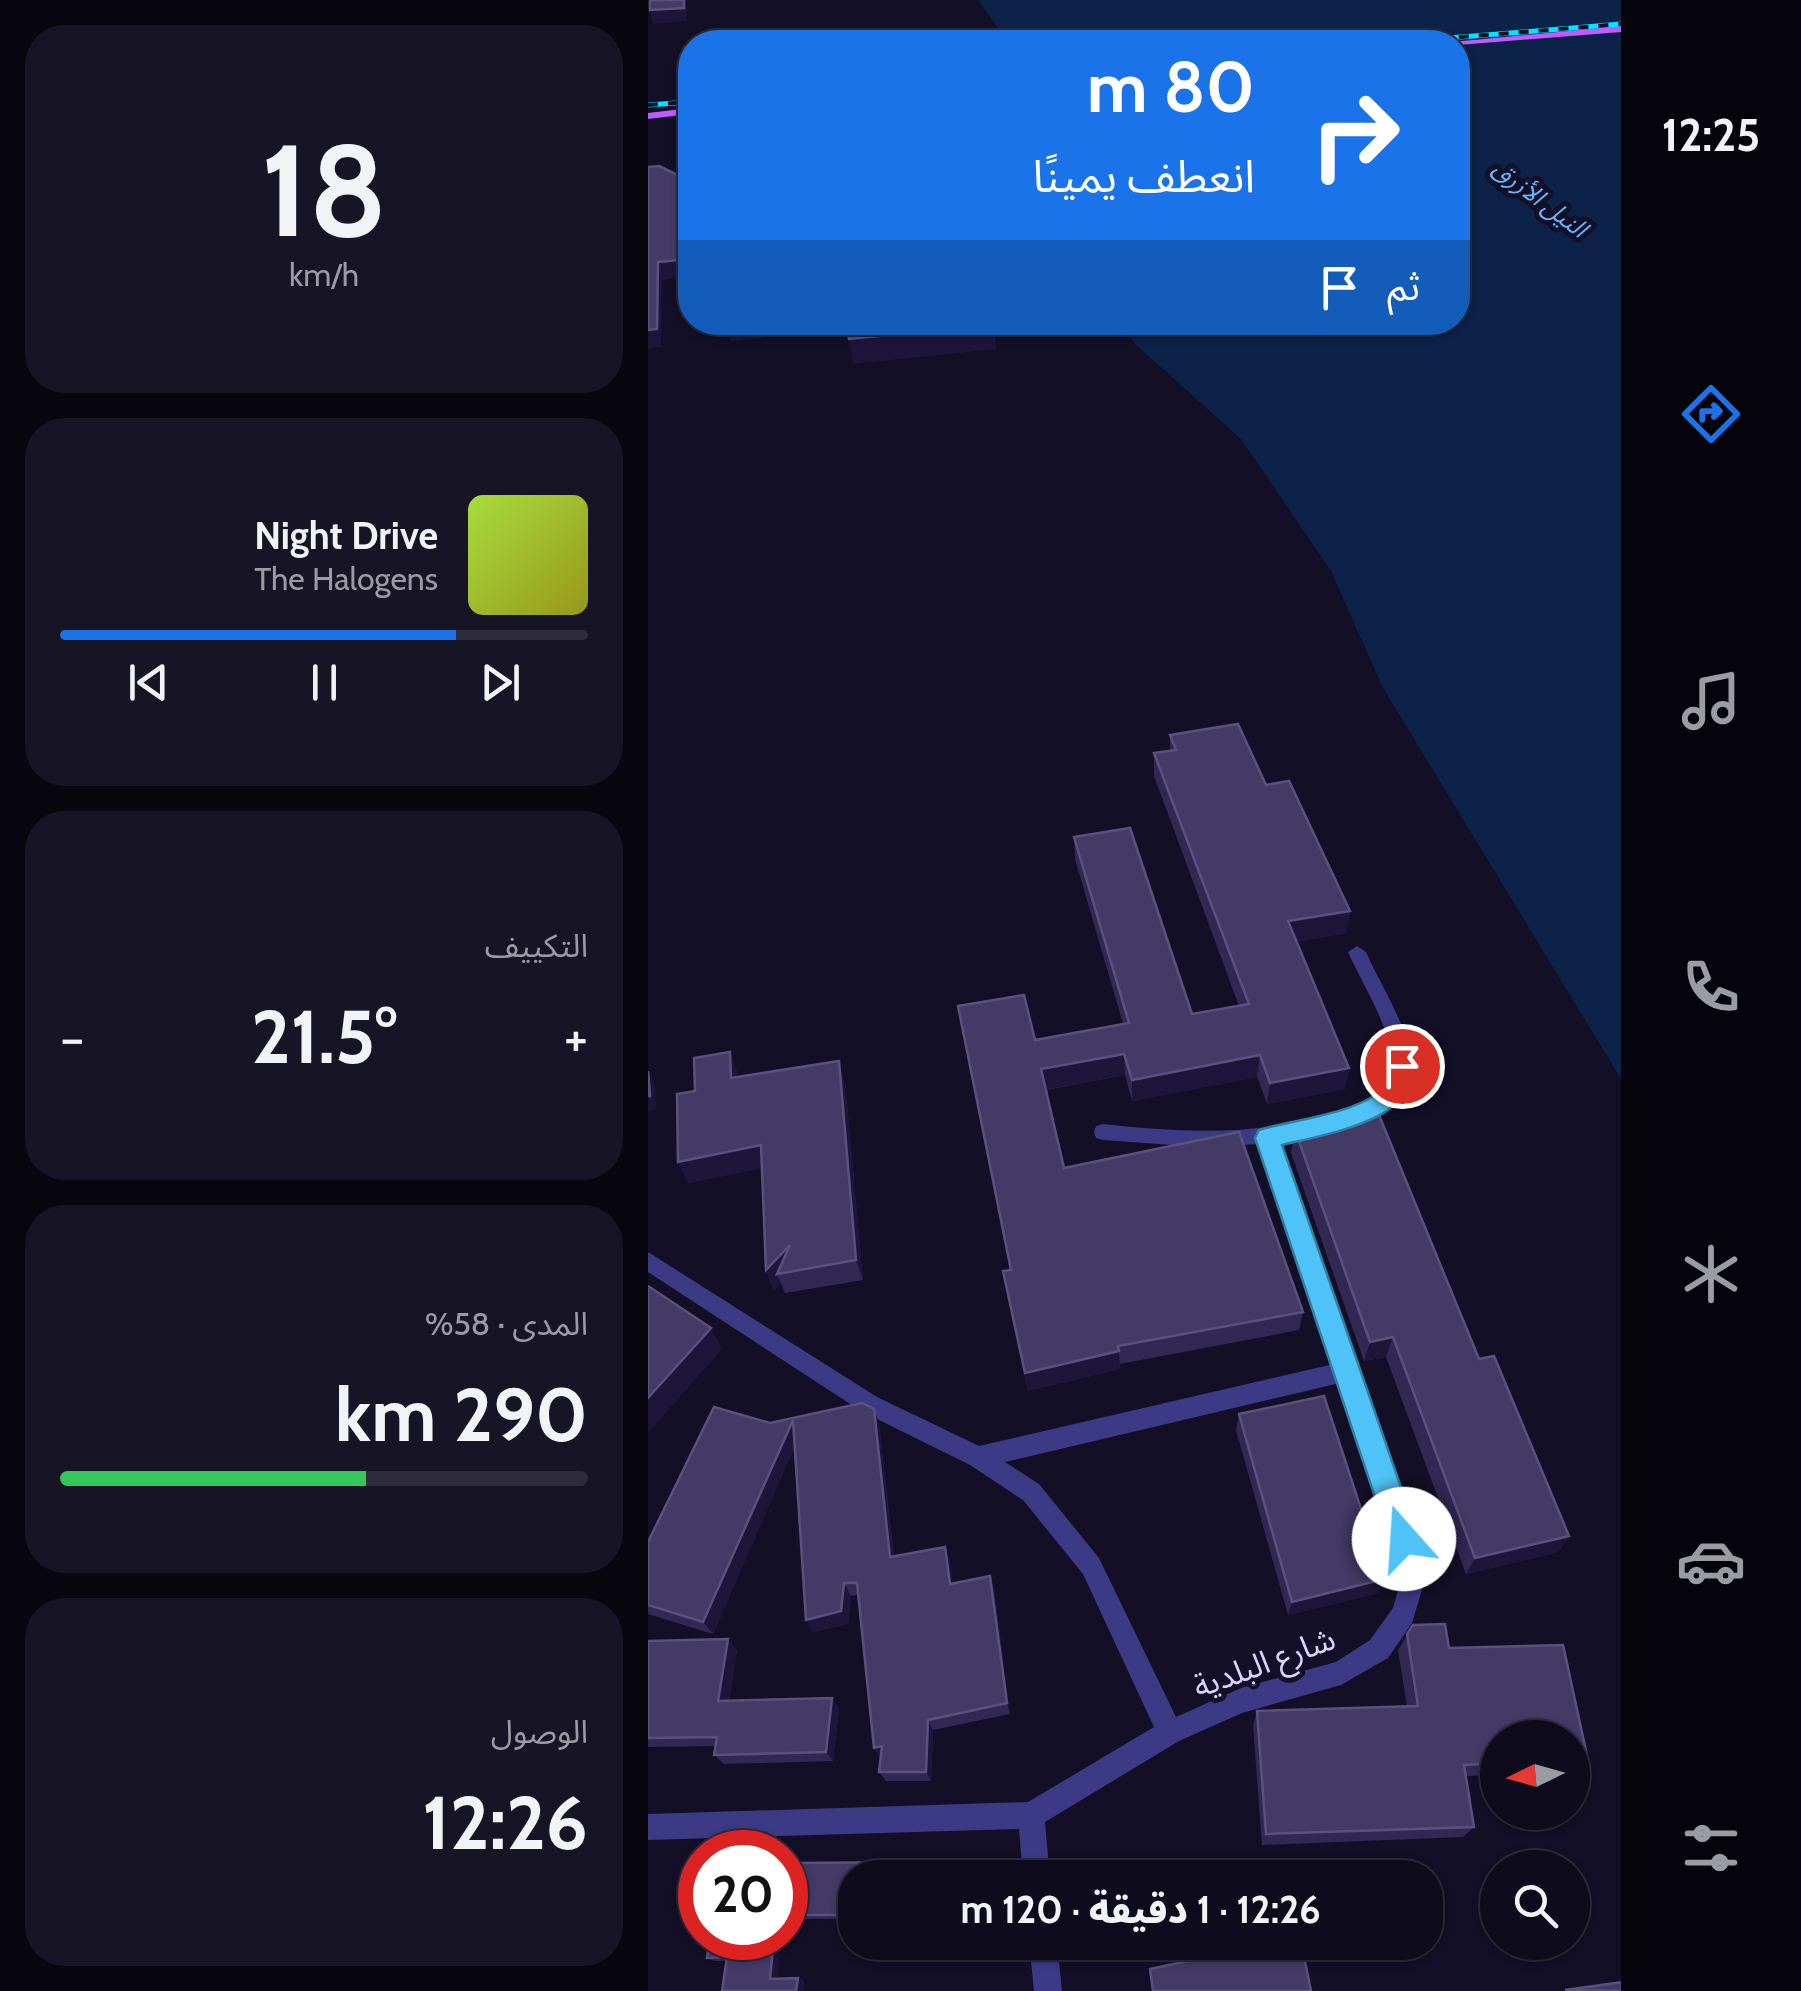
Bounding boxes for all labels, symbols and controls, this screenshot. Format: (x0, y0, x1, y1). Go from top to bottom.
text: 80 m (1087, 44, 1255, 130)
icon: right (1290, 70, 1420, 200)
text: 12:25 (1662, 108, 1760, 162)
text: 18 (261, 111, 387, 269)
text: انعطف يمينًا (1032, 149, 1255, 203)
water label: النيل الأزرق (1487, 153, 1596, 245)
text: km/h (289, 255, 359, 294)
icon: arrive (1312, 260, 1367, 315)
text: ثم (1387, 263, 1420, 310)
icon: directions (1676, 379, 1746, 449)
text: Night Drive (254, 512, 438, 559)
text: The Halogens (254, 559, 438, 598)
icon: previous (121, 655, 176, 710)
icon: pause (297, 655, 352, 710)
icon: next (473, 655, 528, 710)
icon: music (1676, 666, 1746, 736)
text: التكييف (485, 926, 588, 965)
icon: phone (1676, 952, 1746, 1022)
text: 21.5° (251, 991, 397, 1082)
text: − (60, 1004, 84, 1071)
text: + (564, 1004, 588, 1071)
pin (1360, 1024, 1445, 1109)
icon: arrive (1375, 1039, 1430, 1094)
icon: climate (1676, 1239, 1746, 1309)
text: المدى · 58% (425, 1304, 588, 1343)
text: 290 km (335, 1369, 588, 1460)
position arrow (1352, 1487, 1456, 1591)
icon: car (1676, 1526, 1746, 1596)
street label: شارع البلدية (1188, 1618, 1342, 1710)
text: الوصول (491, 1712, 588, 1751)
north arrow (1480, 1720, 1590, 1830)
map controls (1480, 1720, 1590, 1960)
text: 12:26 (422, 1777, 588, 1868)
icon: filters (1676, 1813, 1746, 1883)
speed limit sign: 20 (678, 1830, 808, 1960)
button: search (1480, 1850, 1590, 1960)
text: 12:26 · 1 دقيقة · 120 m (960, 1886, 1321, 1933)

